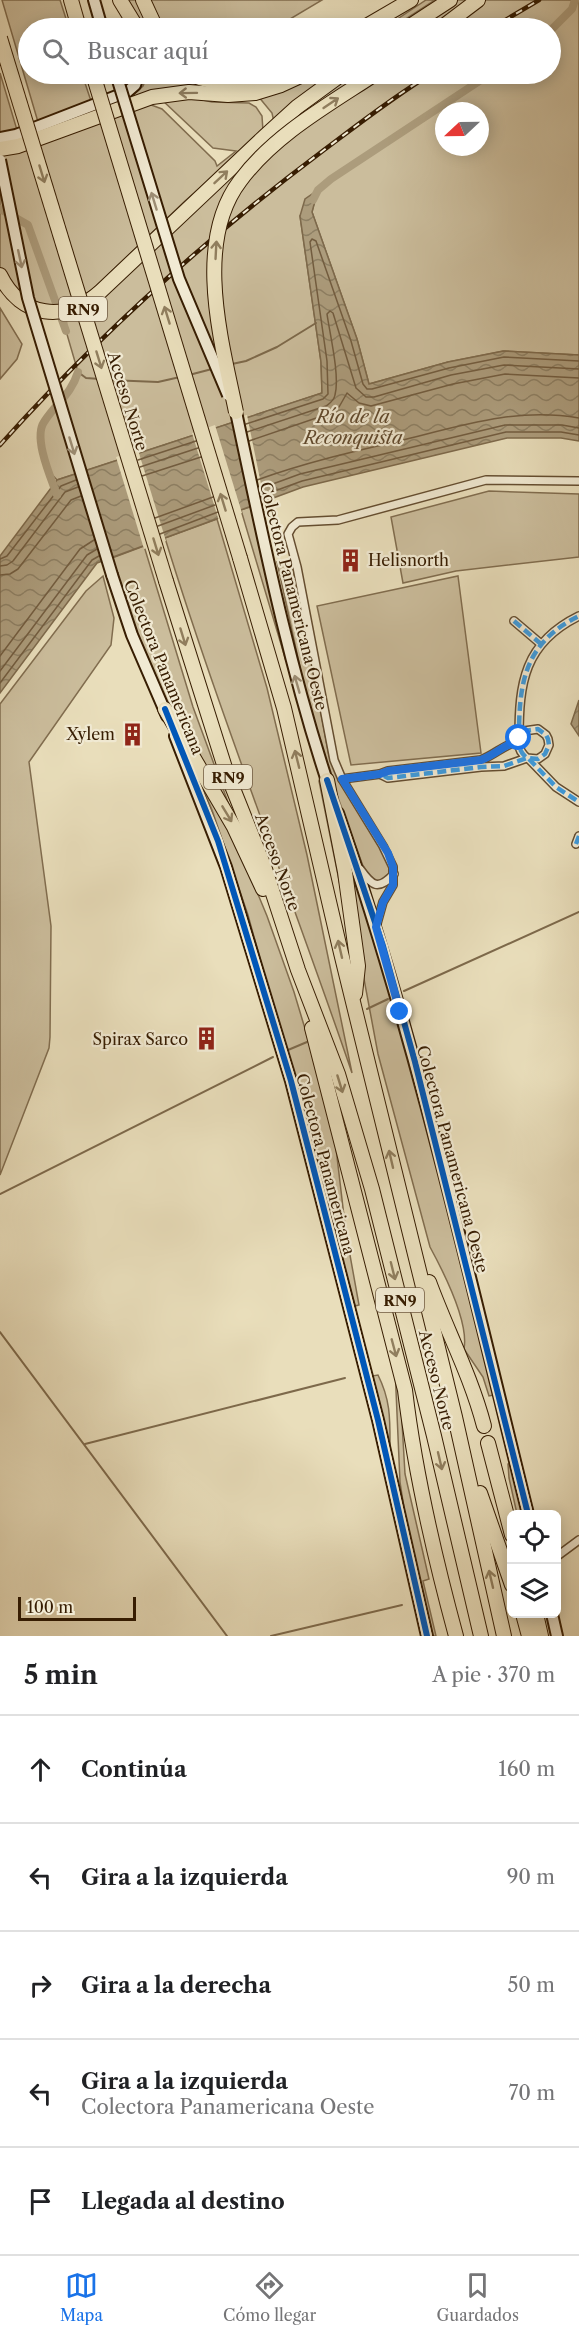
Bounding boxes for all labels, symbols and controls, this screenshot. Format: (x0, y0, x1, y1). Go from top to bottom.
search box (18, 18, 561, 84)
icon: search (39, 35, 72, 68)
text: Buscar aquí (87, 38, 209, 65)
one-way arrow (178, 87, 198, 99)
one-way arrow (322, 97, 339, 109)
north arrow (435, 102, 489, 156)
one-way arrow (37, 164, 48, 183)
one-way arrow (214, 170, 229, 184)
one-way arrow (148, 192, 159, 211)
one-way arrow (211, 240, 222, 260)
one-way arrow (15, 248, 26, 268)
road number: RN9 (59, 297, 107, 321)
one-way arrow (160, 306, 171, 325)
street label: Acceso Norte (103, 348, 153, 453)
one-way arrow (94, 350, 105, 369)
water label: Río de la Reconquista (301, 406, 403, 449)
one-way arrow (67, 436, 78, 455)
street label: Colectora Panamericana Oeste (256, 480, 332, 712)
one-way arrow (217, 493, 228, 512)
one-way arrow (151, 537, 162, 556)
building icon: Helisnorth (337, 547, 363, 573)
place label: Helisnorth (368, 550, 449, 570)
street label: Colectora Panamericana (120, 577, 208, 758)
one-way arrow (179, 627, 190, 646)
one-way arrow (291, 675, 303, 694)
building icon: Xylem (120, 721, 146, 747)
place label: Xylem (65, 724, 115, 744)
route start (505, 724, 531, 750)
one-way arrow (290, 749, 302, 768)
road number: RN9 (204, 765, 252, 789)
one-way arrow (221, 805, 233, 822)
street label: Acceso Norte (251, 810, 305, 914)
one-way arrow (334, 939, 345, 959)
route end (386, 998, 412, 1024)
building icon: Spirax Sarco (193, 1026, 219, 1052)
place label: Spirax Sarco (93, 1029, 188, 1049)
street label: Colectora Panamericana Oeste (413, 1043, 493, 1275)
street label: Colectora Panamericana (292, 1071, 360, 1257)
one-way arrow (335, 1074, 346, 1093)
one-way arrow (384, 1149, 396, 1168)
one-way arrow (387, 1262, 399, 1281)
road number: RN9 (376, 1288, 424, 1312)
street label: Acceso Norte (415, 1327, 459, 1432)
one-way arrow (388, 1338, 400, 1357)
one-way arrow (435, 1450, 446, 1470)
map controls (507, 1510, 561, 1618)
button: locate (507, 1510, 561, 1564)
button: layers (507, 1564, 561, 1618)
one-way arrow (485, 1570, 497, 1589)
scale bar (18, 1594, 136, 1622)
text: 100 m (27, 1597, 73, 1617)
text: 5 min (24, 1659, 98, 1691)
text: A pie · 370 m (432, 1663, 555, 1687)
icon: ahead (24, 1753, 57, 1786)
text: Continúa (81, 1756, 187, 1783)
text: 160 m (498, 1757, 555, 1781)
icon: left (24, 1861, 57, 1894)
text: Gira a la izquierda (81, 1864, 288, 1891)
text: 90 m (507, 1865, 555, 1889)
icon: right (24, 1969, 57, 2002)
text: Gira a la derecha (81, 1972, 271, 1999)
text: 50 m (508, 1973, 555, 1997)
text: Gira a la izquierda (81, 2068, 288, 2095)
icon: left (24, 2077, 57, 2110)
text: 70 m (509, 2081, 555, 2105)
text: Colectora Panamericana Oeste (81, 2095, 374, 2119)
icon: arrive (24, 2185, 57, 2218)
text: Llegada al destino (81, 2188, 285, 2215)
tab: Mapa (60, 2269, 103, 2325)
tab: Cómo llegar (223, 2269, 316, 2325)
tab: Guardados (436, 2269, 519, 2325)

